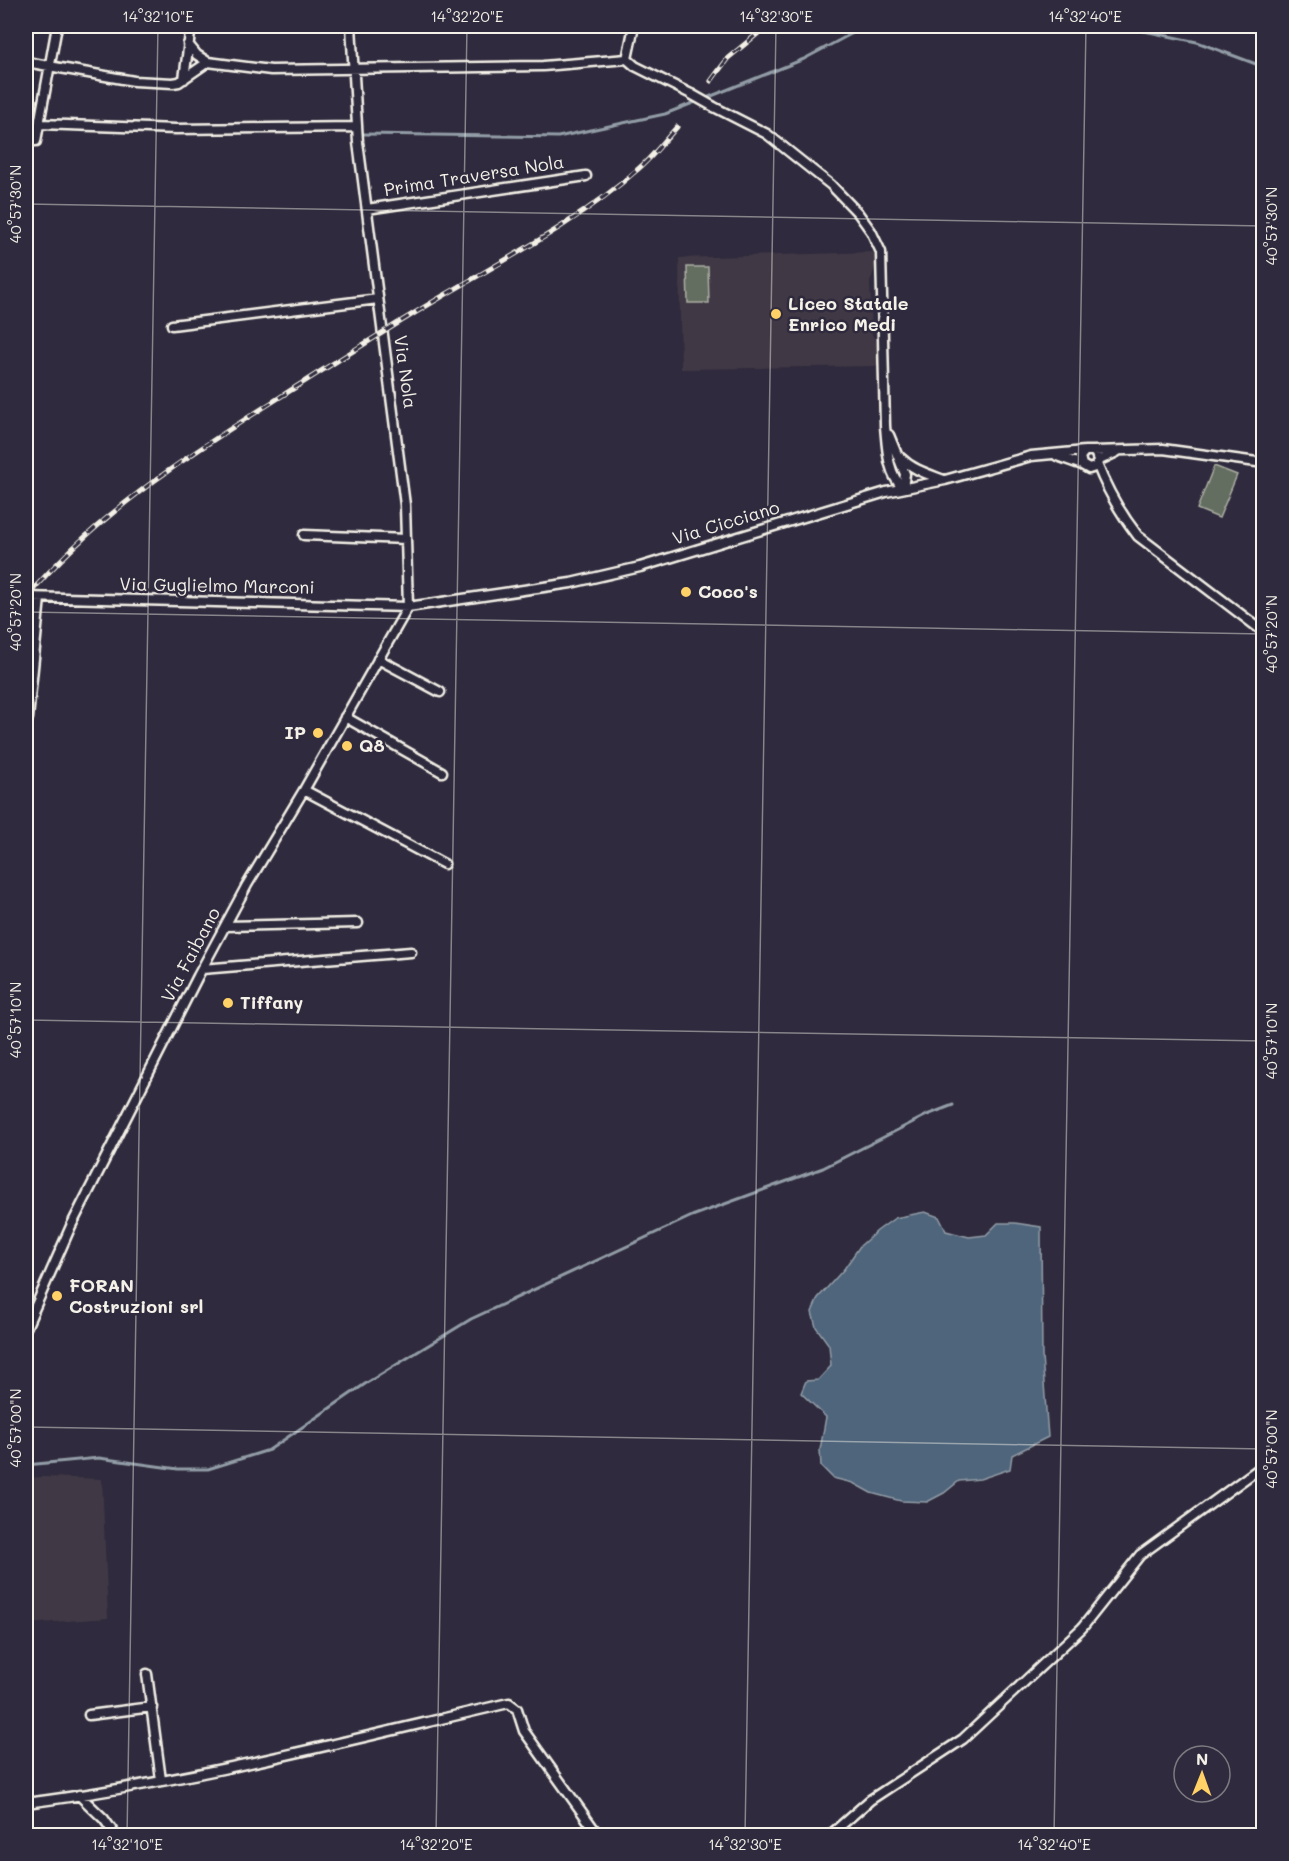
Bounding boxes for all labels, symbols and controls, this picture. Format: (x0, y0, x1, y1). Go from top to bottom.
text: 14°32'10"E (122, 6, 194, 26)
text: 14°32'20"E (430, 6, 504, 26)
text: 14°32'30"E (739, 6, 813, 26)
text: 14°32'40"E (1048, 6, 1122, 26)
street label: Prima Traversa Nola (382, 149, 566, 201)
text: 40°57'30"N (5, 165, 25, 243)
text: 40°57'30"N (1261, 187, 1281, 265)
place label: Liceo Statale Enrico Medi (788, 291, 909, 336)
marker: Liceo Statale Enrico Medi (769, 307, 783, 321)
street label: Via Nola (389, 334, 423, 410)
street label: Via Cicciano (669, 494, 783, 550)
street label: Via Guglielmo Marconi (119, 571, 315, 599)
text: 40°57'20"N (5, 573, 25, 651)
place label: Coco's (698, 579, 758, 603)
marker: Coco's (679, 585, 693, 599)
text: 40°57'20"N (1261, 595, 1281, 673)
place label: IP (285, 720, 306, 744)
marker: IP (311, 726, 325, 740)
place label: Q8 (359, 733, 385, 757)
marker: Q8 (340, 739, 354, 753)
street label: Via Faibano (155, 903, 225, 1006)
text: 40°57'10"N (5, 982, 25, 1058)
place label: Tiffany (240, 990, 304, 1014)
marker: Tiffany (221, 996, 235, 1010)
text: 40°57'10"N (1261, 1003, 1281, 1079)
place label: FORAN Costruzioni srl (69, 1273, 203, 1318)
marker: FORAN Costruzioni srl (50, 1289, 64, 1303)
text: 40°57'00"N (5, 1388, 25, 1468)
text: 40°57'00"N (1261, 1409, 1281, 1489)
north arrow (1172, 1744, 1232, 1804)
text: N (1196, 1748, 1209, 1769)
text: 14°32'10"E (91, 1834, 163, 1854)
text: 14°32'20"E (399, 1834, 473, 1854)
text: 14°32'30"E (708, 1834, 782, 1854)
text: 14°32'40"E (1017, 1834, 1091, 1854)

